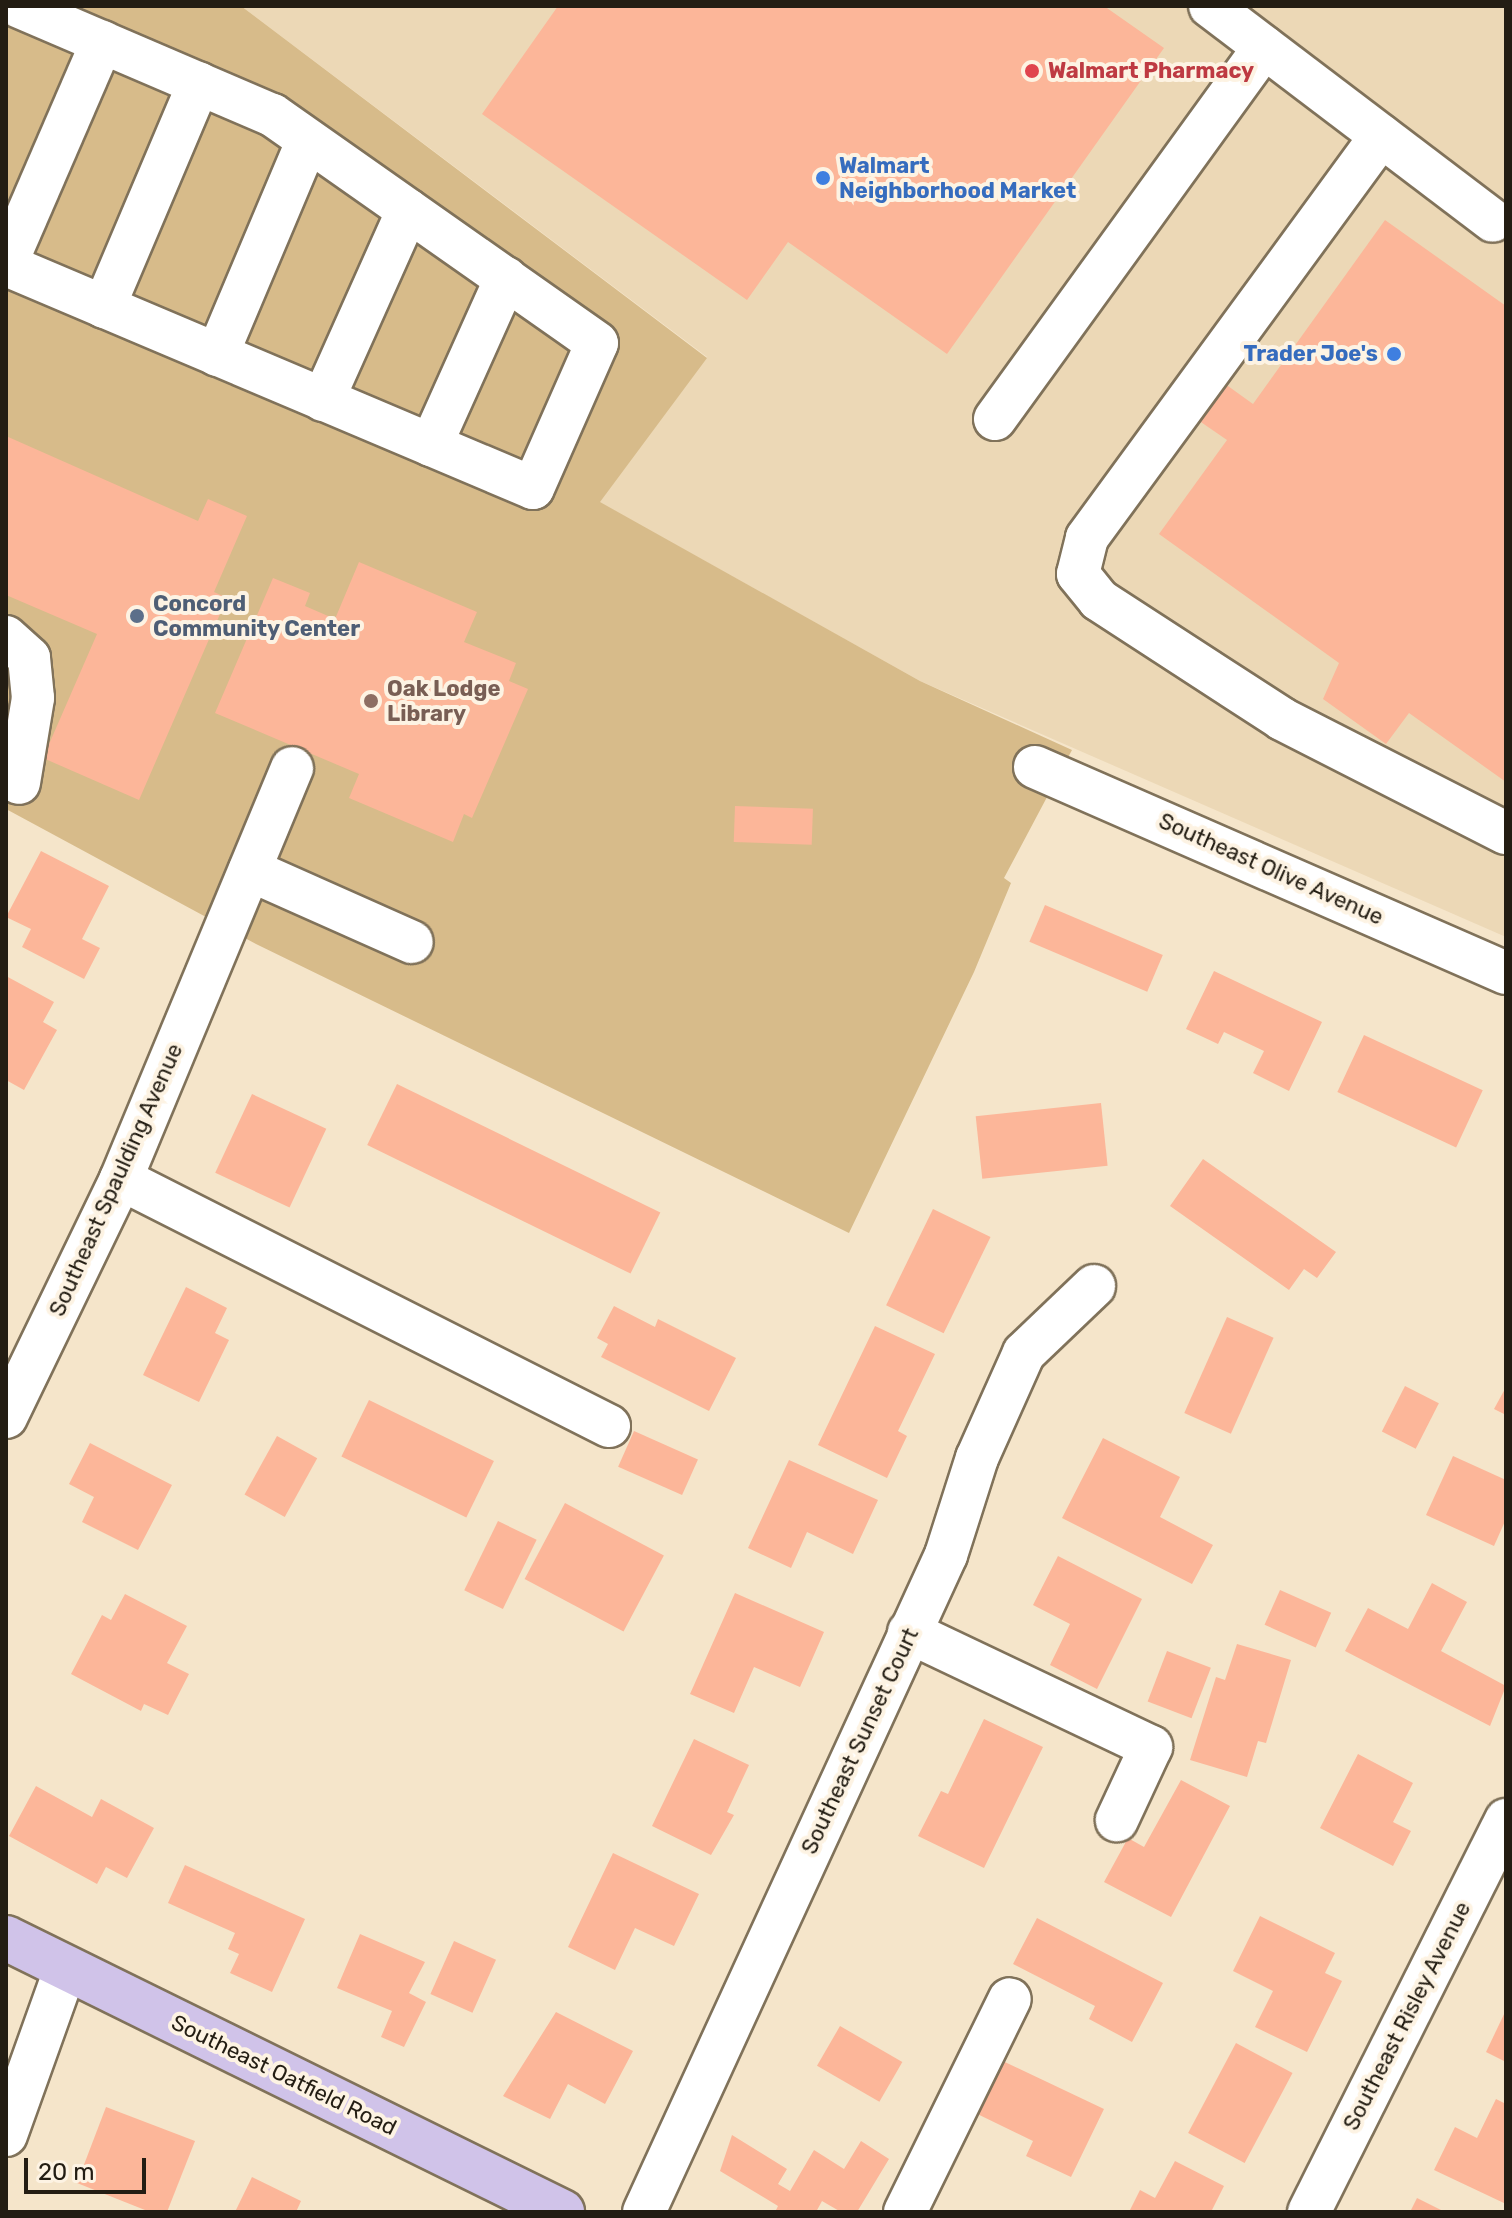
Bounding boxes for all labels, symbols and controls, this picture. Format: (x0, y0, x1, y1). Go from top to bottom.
place label: Walmart Pharmacy (1048, 58, 1254, 84)
marker: Walmart Pharmacy (1023, 62, 1041, 80)
place label: Walmart Neighborhood Market (839, 152, 1076, 204)
marker: Walmart Neighborhood Market (814, 169, 832, 187)
place label: Trader Joe's (1243, 341, 1378, 367)
marker: Trader Joe's (1385, 345, 1403, 363)
place label: Concord Community Center (153, 590, 361, 642)
marker: Concord Community Center (128, 607, 146, 625)
place label: Oak Lodge Library (387, 675, 501, 726)
marker: Oak Lodge Library (362, 692, 380, 710)
street label: Southeast Olive Avenue (1154, 807, 1388, 931)
street label: Southeast Spaulding Avenue (44, 1039, 188, 1321)
street label: Southeast Sunset Court (796, 1624, 924, 1858)
street label: Southeast Risley Avenue (1338, 1897, 1476, 2135)
street label: Southeast Oatfield Road (167, 2009, 401, 2141)
scale bar (28, 2142, 150, 2192)
text: 20 m (38, 2158, 95, 2186)

